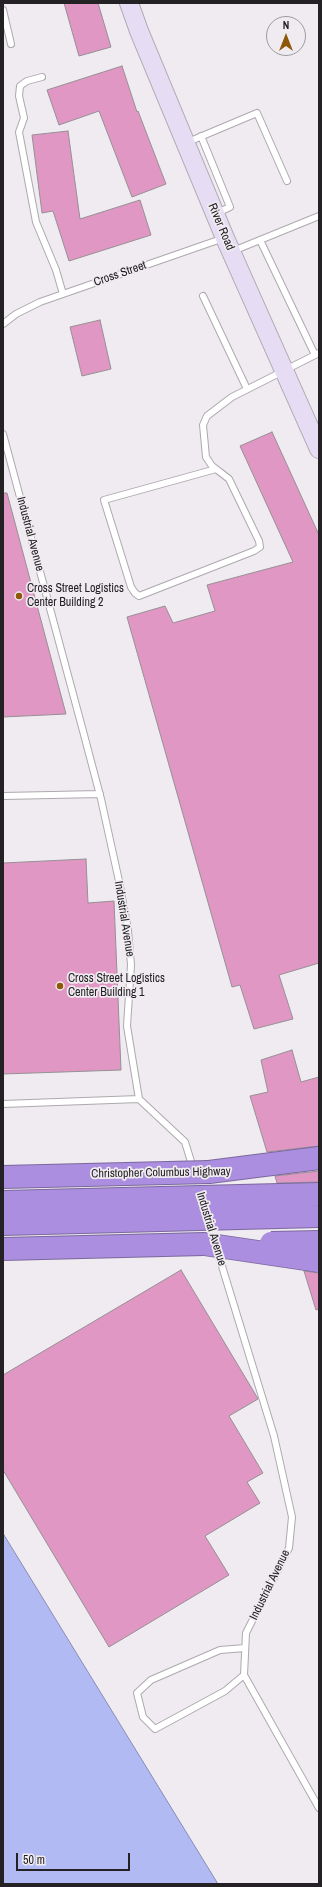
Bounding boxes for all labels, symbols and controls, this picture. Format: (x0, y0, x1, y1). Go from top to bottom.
north arrow (266, 16, 306, 56)
text: N (283, 18, 289, 32)
street label: River Road (205, 201, 237, 253)
street label: Cross Street (92, 258, 148, 290)
street label: Industrial Avenue (13, 495, 47, 573)
place label: Cross Street Logistics Center Building 2 (27, 582, 124, 610)
marker: Cross Street Logistics Center Building 2 (14, 591, 24, 601)
street label: Industrial Avenue (111, 880, 137, 958)
place label: Cross Street Logistics Center Building 1 (68, 972, 165, 1000)
marker: Cross Street Logistics Center Building 1 (55, 981, 65, 991)
street label: Christopher Columbus Highway (91, 1165, 231, 1181)
street label: Industrial Avenue (193, 1190, 229, 1268)
street label: Industrial Avenue (247, 1548, 293, 1622)
scale bar (18, 1845, 132, 1871)
text: 50 m (23, 1852, 45, 1868)

